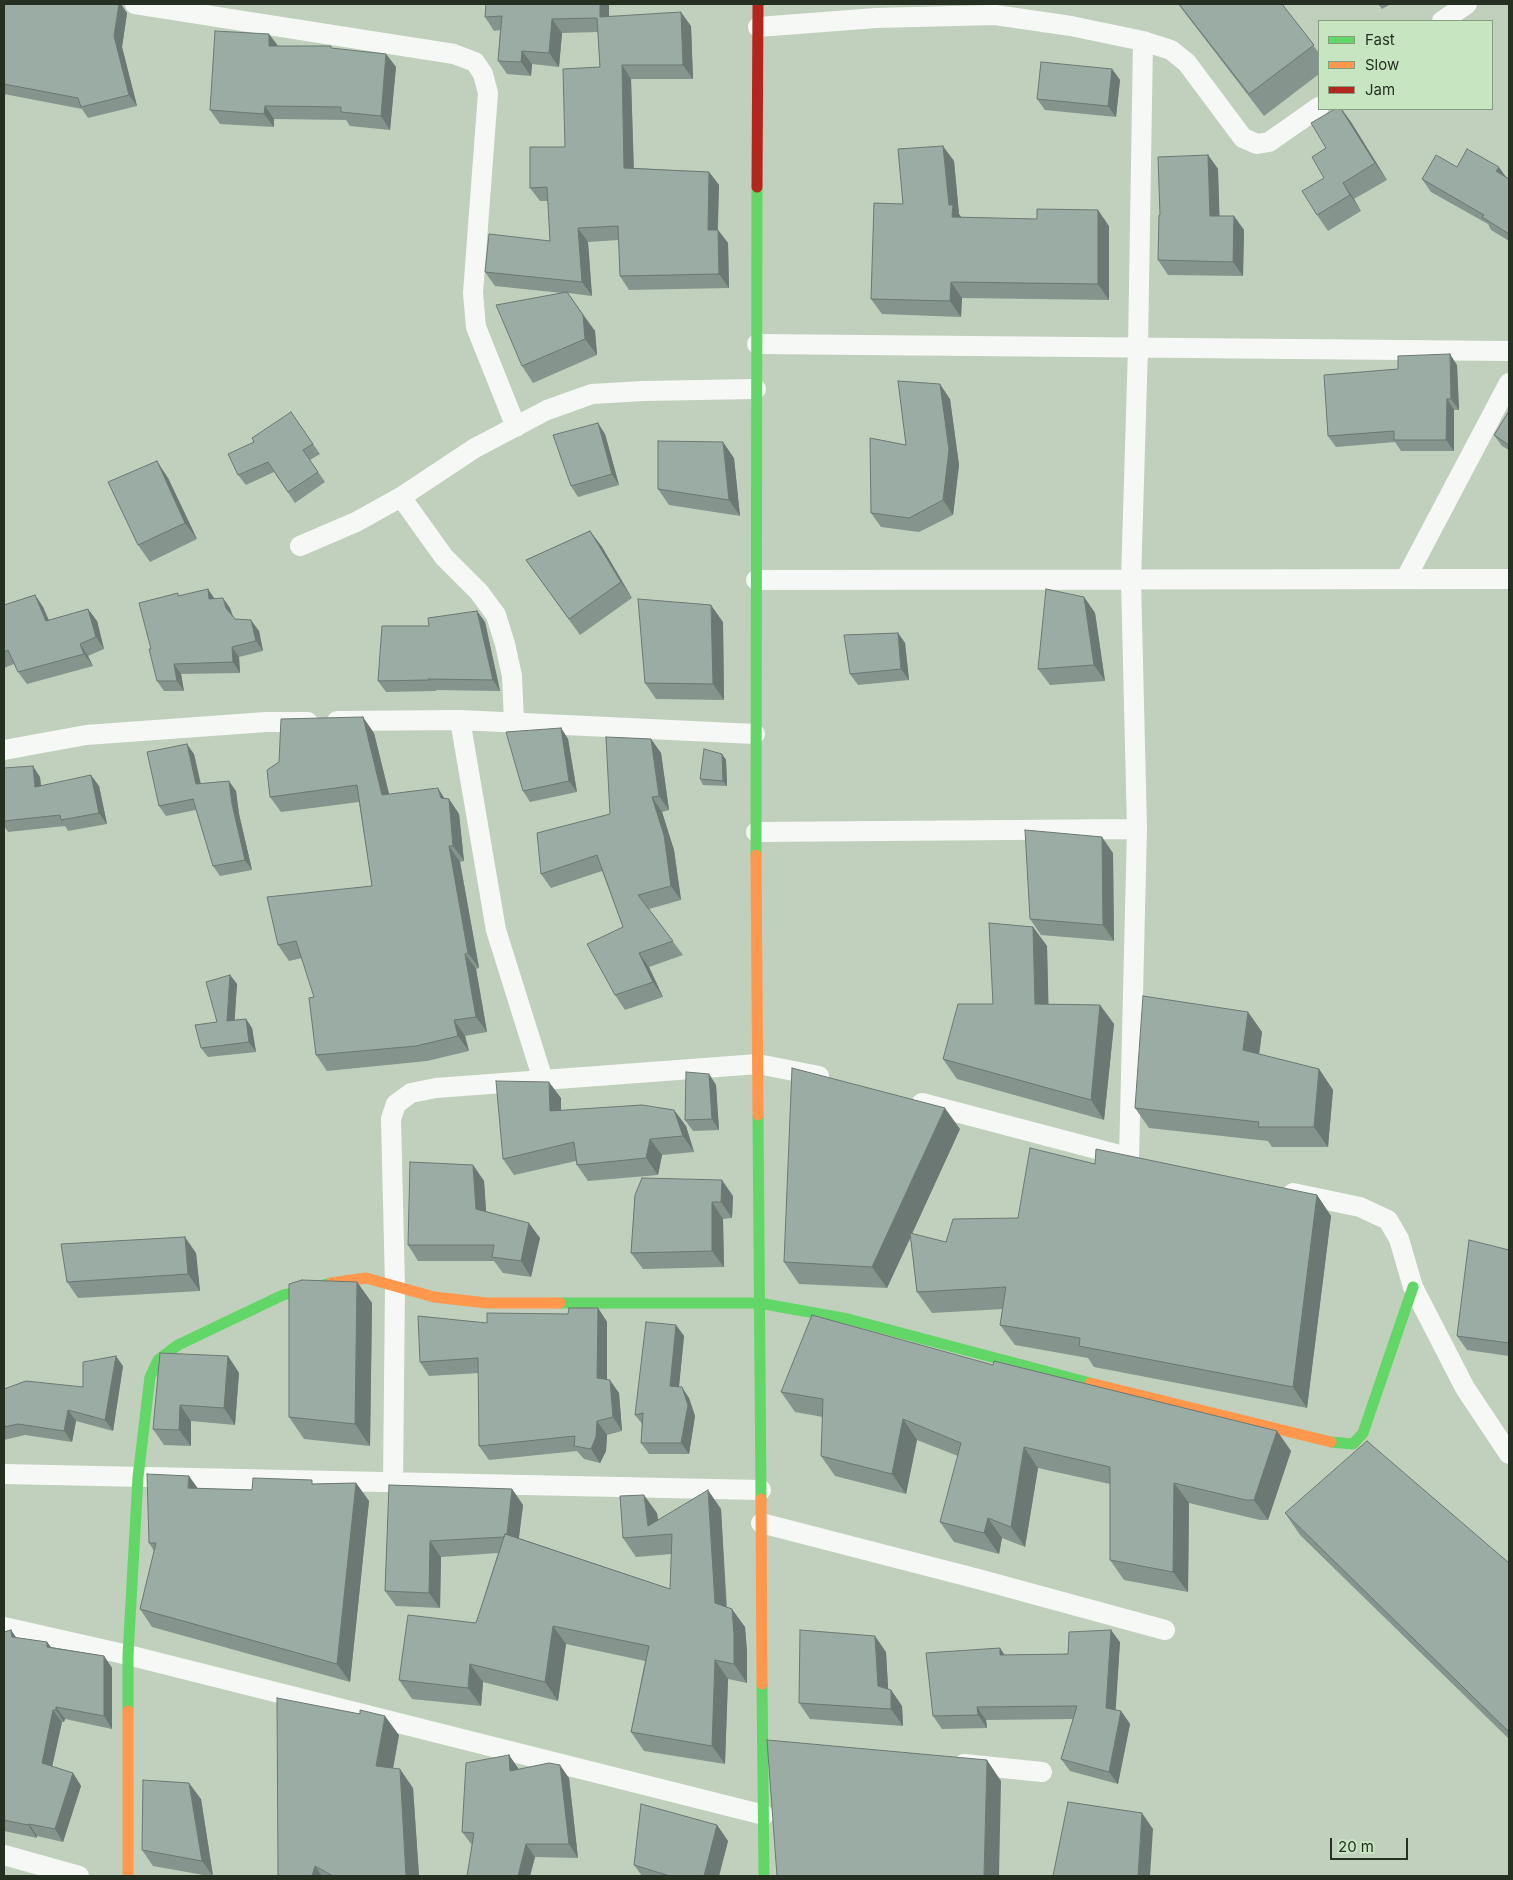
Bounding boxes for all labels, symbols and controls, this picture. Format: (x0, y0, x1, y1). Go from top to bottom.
legend (1318, 20, 1493, 110)
text: Fast (1365, 30, 1395, 49)
text: Slow (1365, 55, 1399, 74)
text: Jam (1365, 80, 1395, 99)
scale bar (1333, 1828, 1410, 1860)
text: 20 m (1338, 1837, 1374, 1856)

